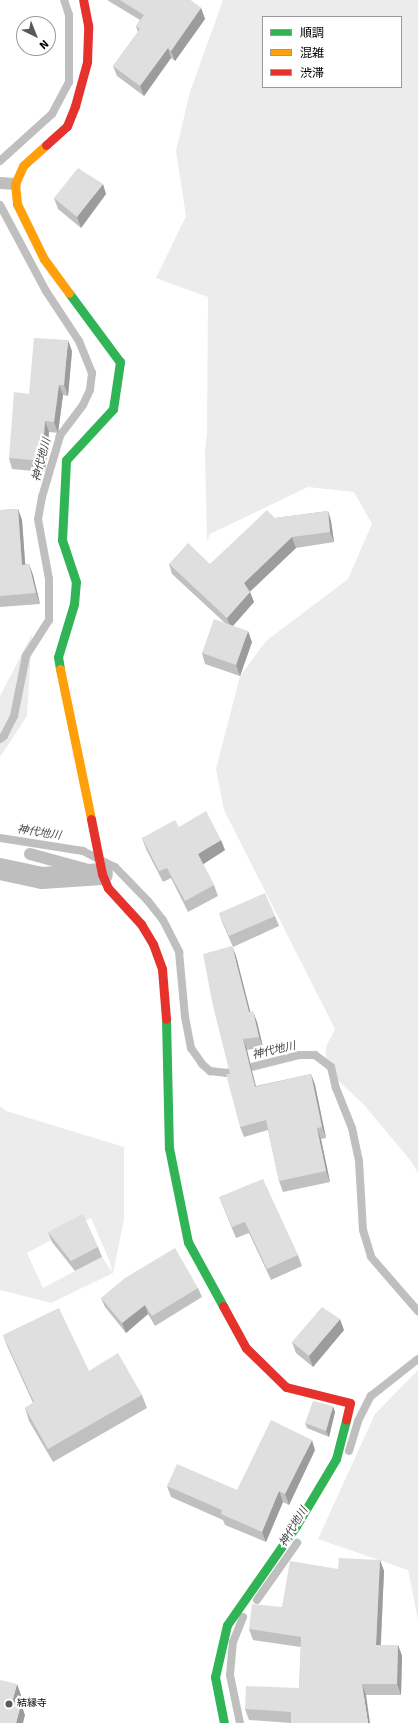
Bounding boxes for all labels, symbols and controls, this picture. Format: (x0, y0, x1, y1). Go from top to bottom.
north arrow (16, 16, 56, 56)
legend (262, 16, 402, 88)
text: 順調 (300, 26, 324, 41)
text: N (37, 37, 51, 52)
text: 混雑 (300, 46, 324, 61)
text: 渋滞 (300, 66, 324, 81)
water label: 神代地川 (30, 437, 54, 483)
water label: 神代地川 (16, 823, 62, 843)
water label: 神代地川 (251, 1040, 297, 1062)
water label: 神代地川 (277, 1505, 311, 1549)
place label: 結縁寺 (17, 1698, 47, 1710)
marker: 結縁寺 (4, 1699, 14, 1709)

